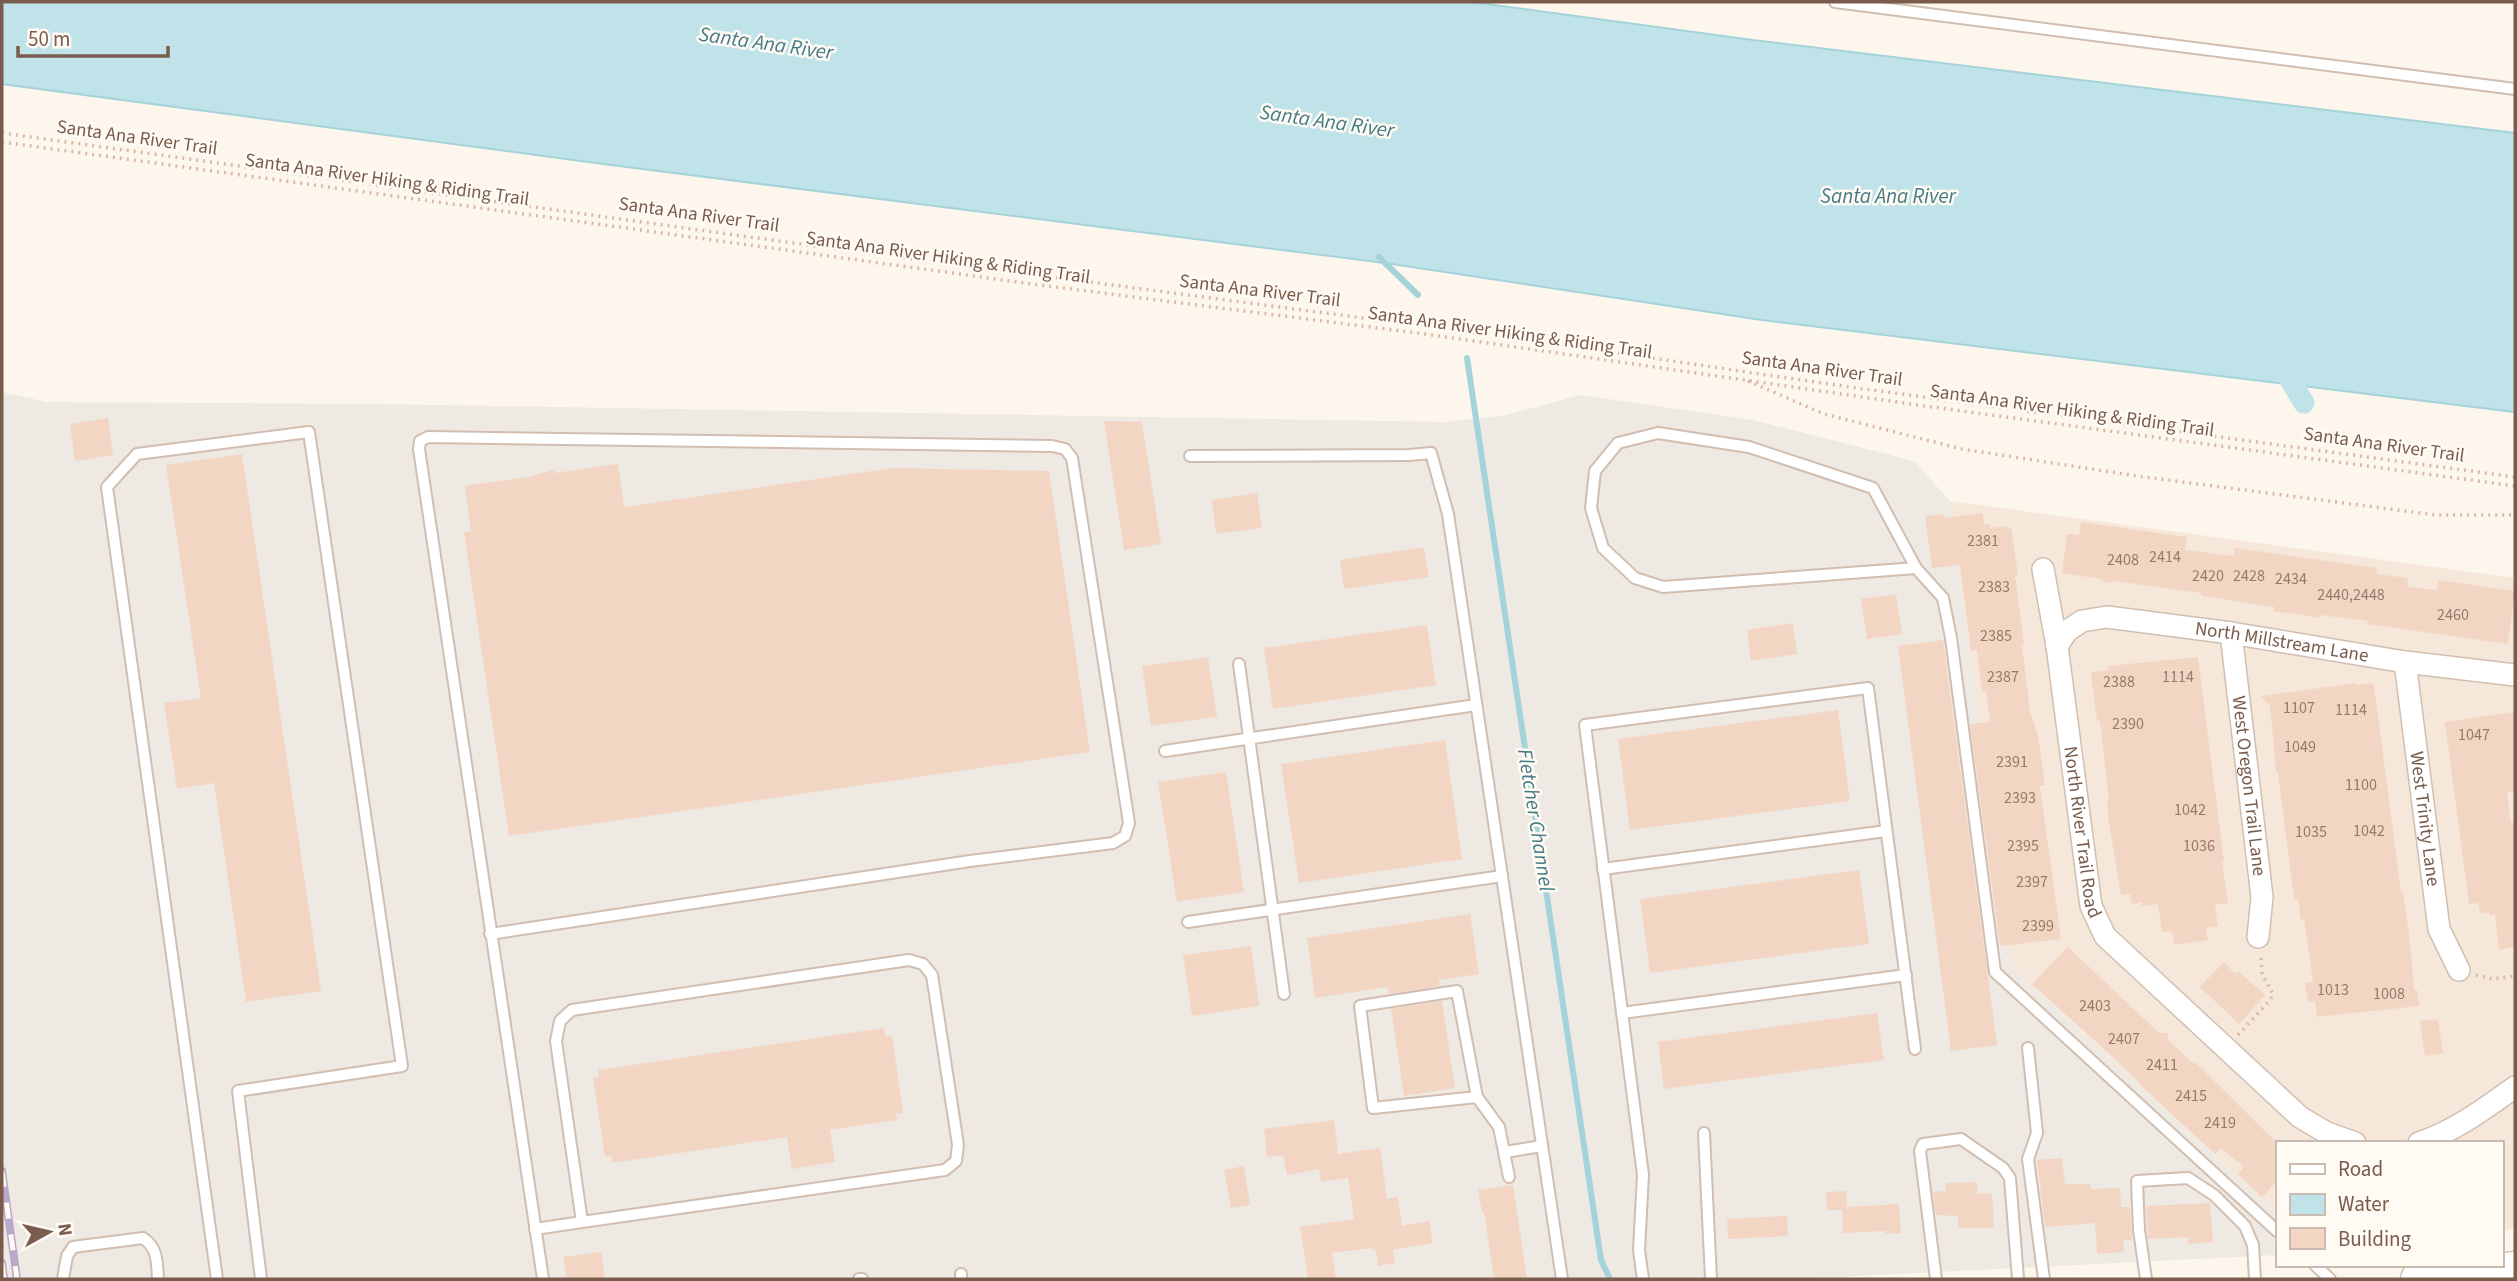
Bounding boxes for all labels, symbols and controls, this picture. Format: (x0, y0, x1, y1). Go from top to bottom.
scale bar (18, 14, 168, 58)
water label: Santa Ana River (697, 19, 836, 67)
text: 50 m (28, 24, 70, 54)
water label: Santa Ana River (1258, 97, 1397, 145)
street label: Santa Ana River Trail (55, 113, 219, 163)
street label: Santa Ana River Hiking & Riding Trail (243, 147, 531, 213)
water label: Santa Ana River (1820, 181, 1956, 211)
street label: Santa Ana River Trail (617, 190, 781, 240)
street label: Santa Ana River Hiking & Riding Trail (804, 225, 1092, 291)
street label: Santa Ana River Trail (1178, 268, 1342, 314)
street label: Santa Ana River Hiking & Riding Trail (1366, 300, 1654, 366)
street label: Santa Ana River Trail (1740, 344, 1904, 394)
street label: Santa Ana River Hiking & Riding Trail (1928, 378, 2216, 444)
street label: Santa Ana River Trail (2302, 420, 2466, 470)
house number: 2381 (1967, 530, 1999, 552)
house number: 2414 (2149, 546, 2181, 568)
house number: 2408 (2107, 549, 2139, 571)
house number: 2420 (2192, 565, 2224, 587)
house number: 2428 (2233, 565, 2265, 587)
house number: 2434 (2275, 568, 2307, 590)
house number: 2383 (1978, 576, 2010, 598)
house number: 2440,2448 (2317, 584, 2385, 606)
house number: 2460 (2437, 604, 2469, 626)
street label: North Millstream Lane (2193, 615, 2371, 669)
house number: 2385 (1980, 625, 2012, 647)
house number: 2387 (1987, 666, 2019, 688)
house number: 1114 (2162, 666, 2194, 688)
house number: 2388 (2103, 671, 2135, 693)
street label: West Oregon Trail Lane (2225, 694, 2273, 878)
house number: 1107 (2283, 697, 2315, 719)
house number: 1114 (2335, 699, 2367, 721)
house number: 2390 (2112, 713, 2144, 735)
house number: 1047 (2458, 724, 2490, 746)
house number: 1049 (2284, 736, 2316, 758)
street label: North River Trail Road (2057, 745, 2108, 923)
water label: Fletcher Channel (1510, 746, 1562, 894)
street label: West Trinity Lane (2403, 750, 2447, 888)
house number: 2391 (1996, 751, 2028, 773)
house number: 1100 (2345, 774, 2377, 796)
house number: 2393 (2004, 787, 2036, 809)
house number: 1042 (2174, 799, 2206, 821)
house number: 1042 (2353, 820, 2385, 842)
house number: 1035 (2295, 821, 2327, 843)
house number: 2395 (2007, 835, 2039, 857)
house number: 1036 (2183, 835, 2215, 857)
house number: 2397 (2016, 871, 2048, 893)
house number: 2399 (2022, 915, 2054, 937)
house number: 1013 (2317, 979, 2349, 1001)
house number: 1008 (2373, 983, 2405, 1005)
house number: 2403 (2079, 995, 2111, 1017)
house number: 2407 (2108, 1028, 2140, 1050)
house number: 2411 (2146, 1054, 2178, 1076)
house number: 2415 (2175, 1085, 2207, 1107)
house number: 2419 (2204, 1112, 2236, 1134)
legend (2276, 1141, 2503, 1267)
text: Road (2338, 1154, 2383, 1184)
text: Water (2338, 1189, 2390, 1219)
north arrow (14, 1197, 84, 1267)
text: N (50, 1222, 79, 1238)
text: Building (2338, 1224, 2412, 1254)

